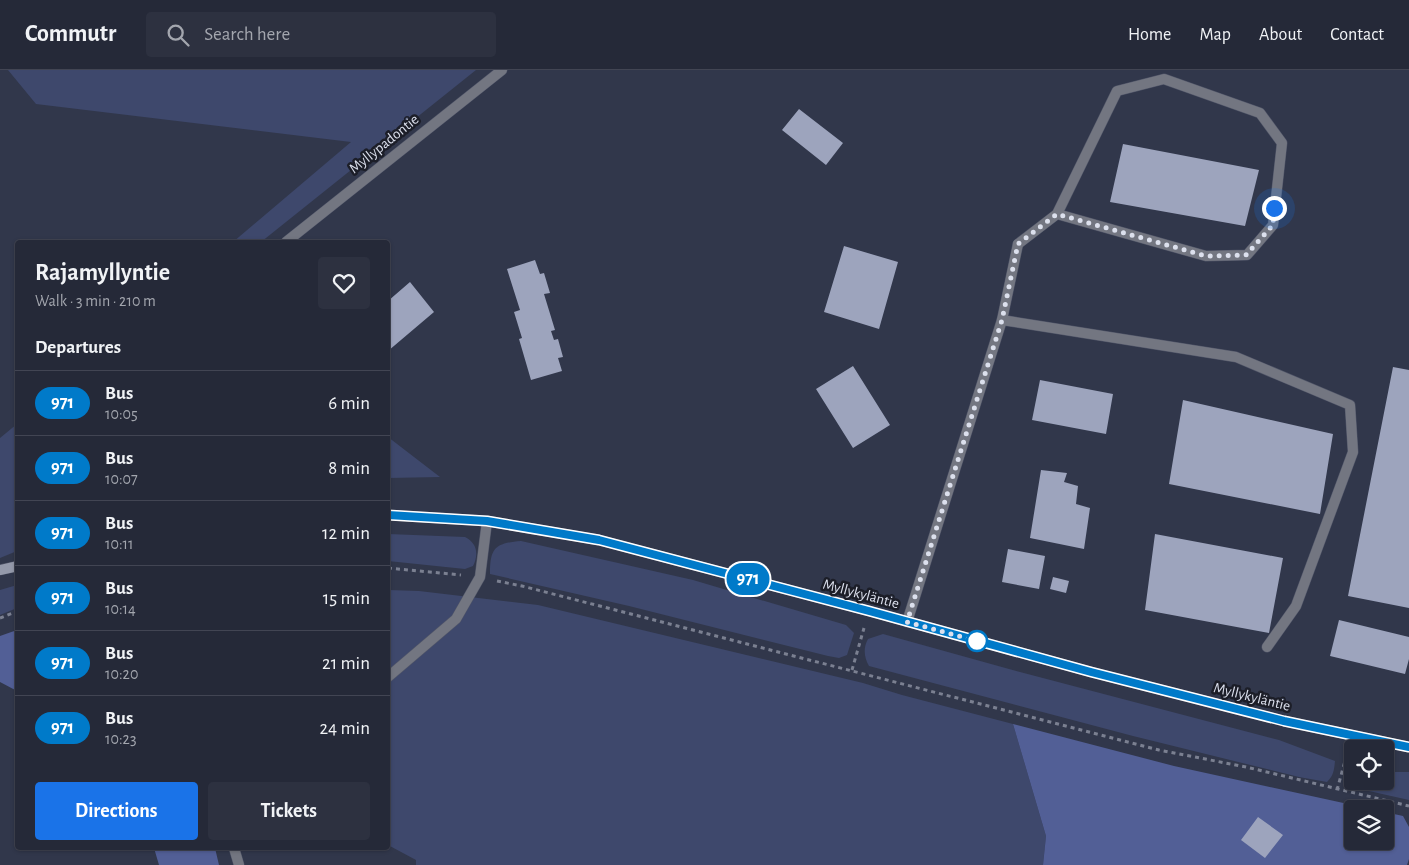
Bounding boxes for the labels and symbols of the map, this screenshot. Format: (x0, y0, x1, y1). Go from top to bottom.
street label: Myllypadontie (346, 112, 422, 176)
your location (1262, 196, 1287, 221)
line badge: 971 (719, 563, 777, 595)
street label: Myllykyläntie (821, 577, 901, 611)
unlabelled marker (966, 630, 988, 652)
street label: Myllykyläntie (1212, 680, 1292, 714)

